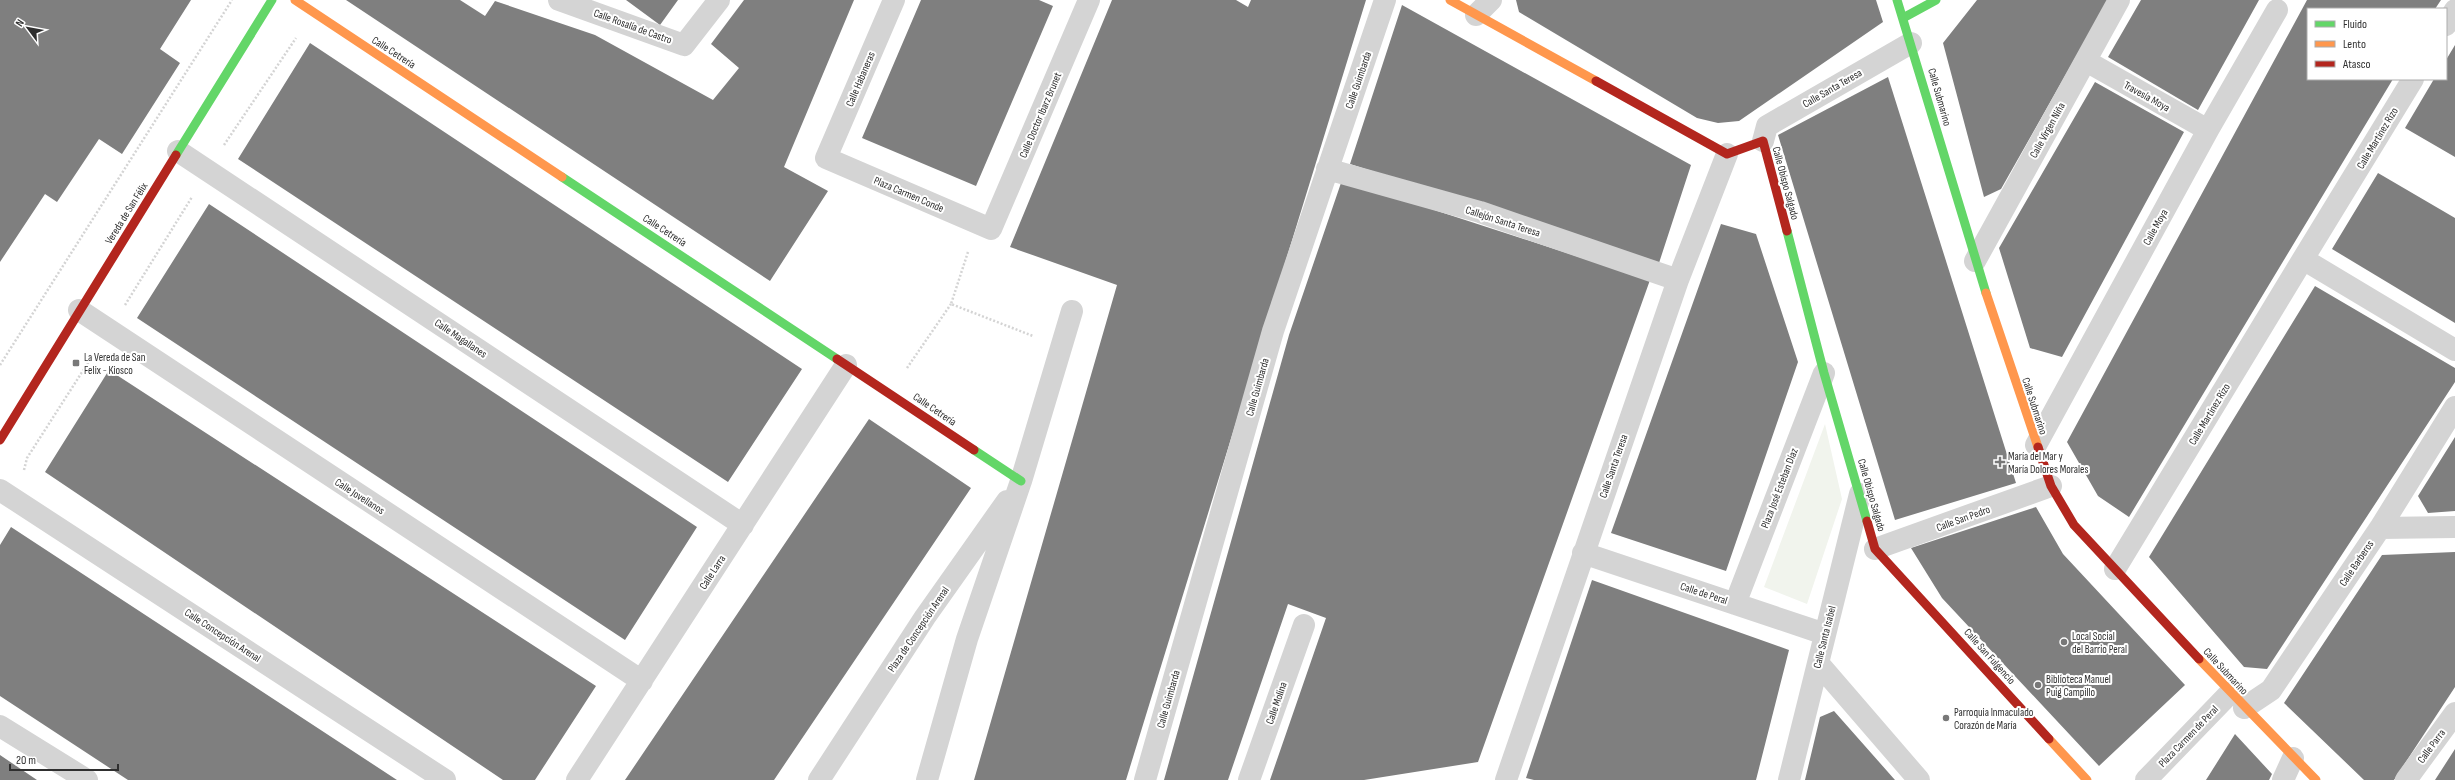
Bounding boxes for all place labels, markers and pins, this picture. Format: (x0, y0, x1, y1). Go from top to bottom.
place label: La Vereda de San Felix - Kiosco (84, 351, 146, 377)
marker: La Vereda de San Felix - Kiosco (71, 358, 81, 368)
place label: María del Mar y María Dolores Morales (2008, 450, 2088, 476)
marker: María del Mar y María Dolores Morales (1995, 457, 2005, 467)
place label: Local Social del Barrio Peral (2072, 630, 2127, 656)
marker: Local Social del Barrio Peral (2059, 637, 2069, 647)
place label: Biblioteca Manuel Puig Campillo (2046, 673, 2111, 699)
marker: Biblioteca Manuel Puig Campillo (2033, 680, 2043, 690)
place label: Parroquia Inmaculado Corazón de María (1954, 706, 2034, 732)
marker: Parroquia Inmaculado Corazón de María (1941, 713, 1951, 723)

